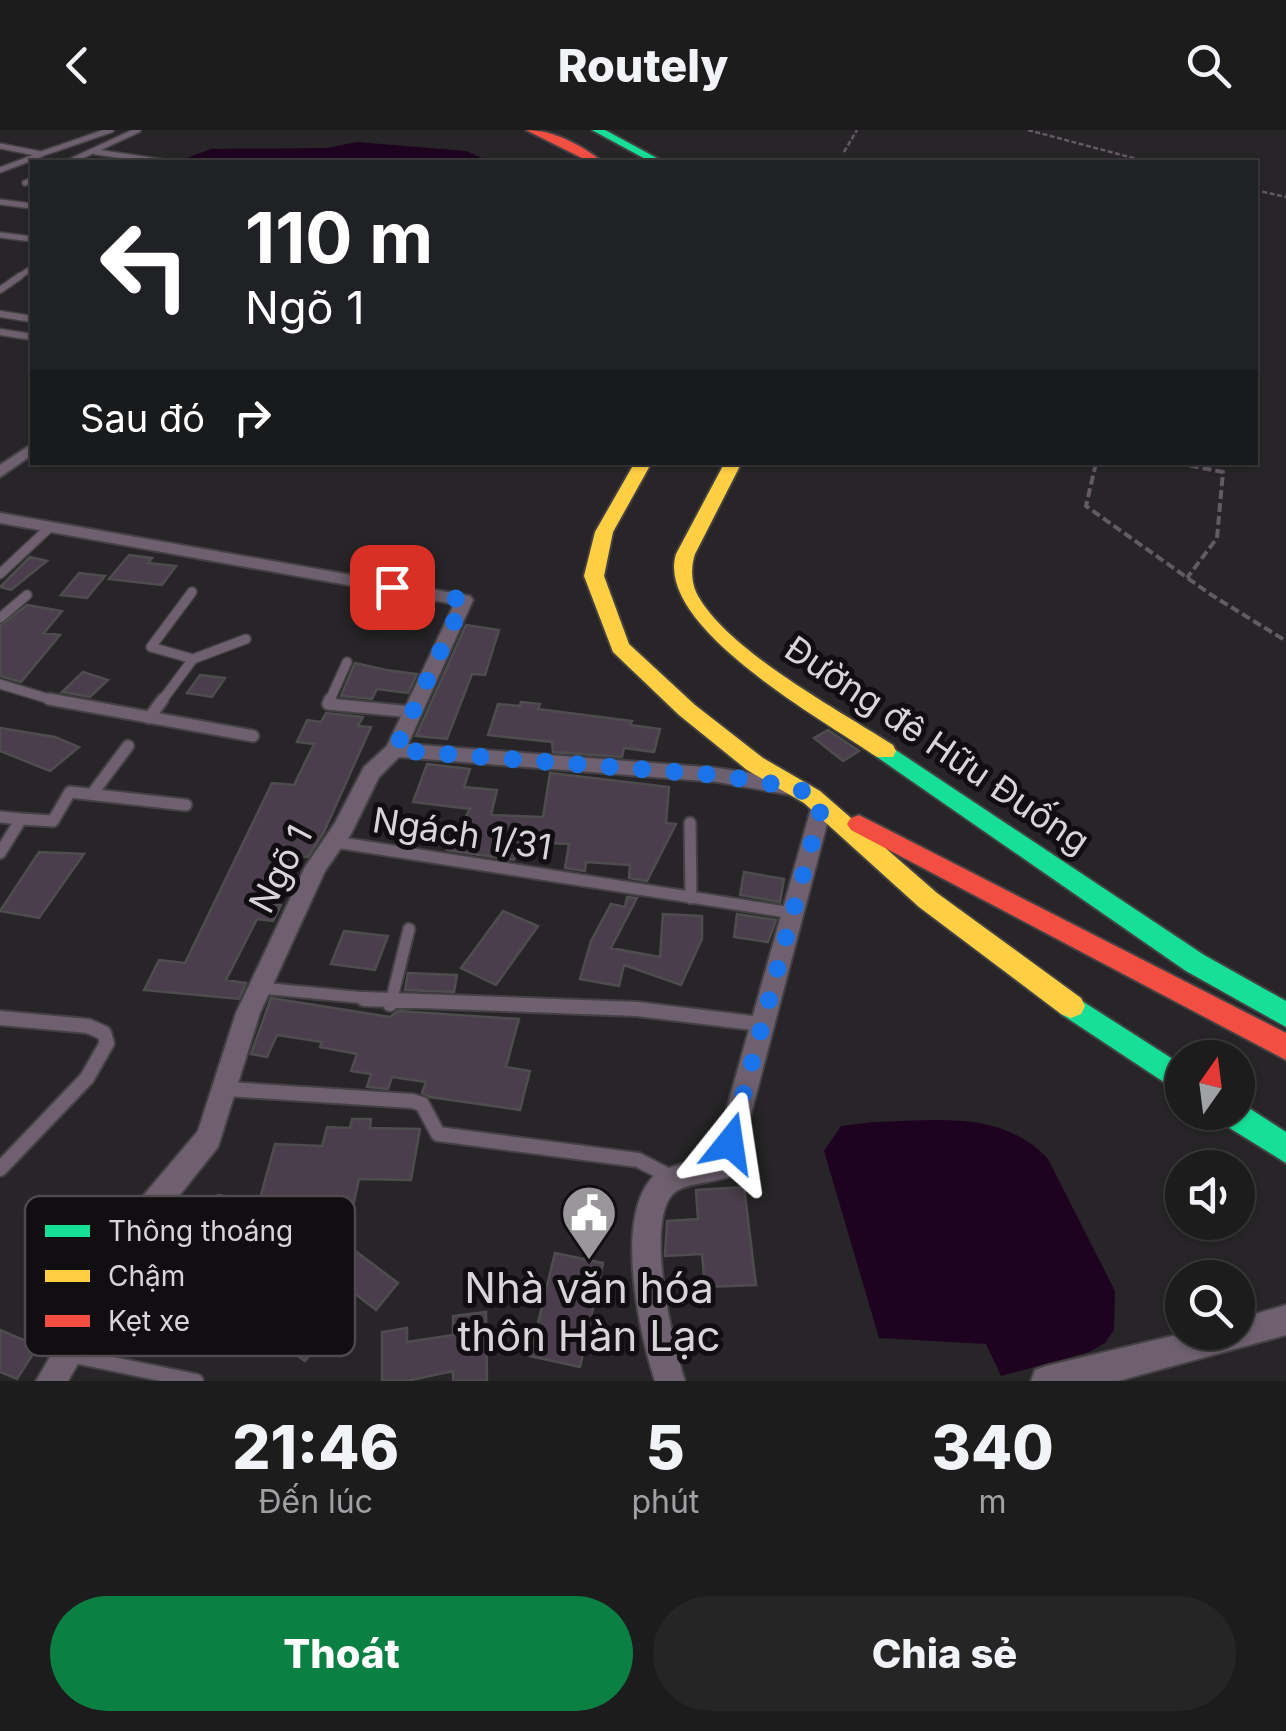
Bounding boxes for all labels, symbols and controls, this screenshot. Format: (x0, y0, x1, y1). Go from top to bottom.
icon: back (50, 38, 105, 93)
text: Routely (558, 38, 728, 93)
icon: search (1181, 38, 1236, 93)
text: 110 m (245, 195, 433, 280)
icon: left (80, 200, 210, 330)
text: Ngõ 1 (245, 280, 364, 335)
icon: right (225, 390, 280, 445)
text: Sau đó (80, 395, 205, 441)
pin (350, 545, 435, 630)
icon: arrive (365, 560, 420, 615)
street label: Đường đê Hữu Đuống (778, 627, 1098, 862)
street label: Ngách 1/31 (370, 798, 555, 868)
street label: Ngõ 1 (240, 818, 320, 919)
north arrow (1165, 1040, 1255, 1130)
map controls (1165, 1040, 1255, 1350)
position arrow (678, 1091, 782, 1195)
button: sound (1165, 1150, 1255, 1240)
public building icon: Nhà văn hóa thôn Hàn Lạc (559, 1183, 619, 1262)
legend (25, 1196, 355, 1356)
text: Thông thoáng (108, 1214, 293, 1248)
text: Chậm (108, 1259, 185, 1293)
button: search (1165, 1260, 1255, 1350)
place label: Nhà văn hóa thôn Hàn Lạc (457, 1262, 721, 1361)
text: Kẹt xe (108, 1304, 190, 1338)
text: 21:46 (232, 1411, 399, 1483)
text: 5 (646, 1411, 685, 1483)
text: 340 (932, 1411, 1054, 1483)
text: Đến lúc (258, 1482, 373, 1521)
text: phút (631, 1482, 699, 1521)
text: m (979, 1482, 1007, 1521)
button: Thoát (50, 1596, 633, 1711)
button: Chia sẻ (653, 1596, 1236, 1711)

